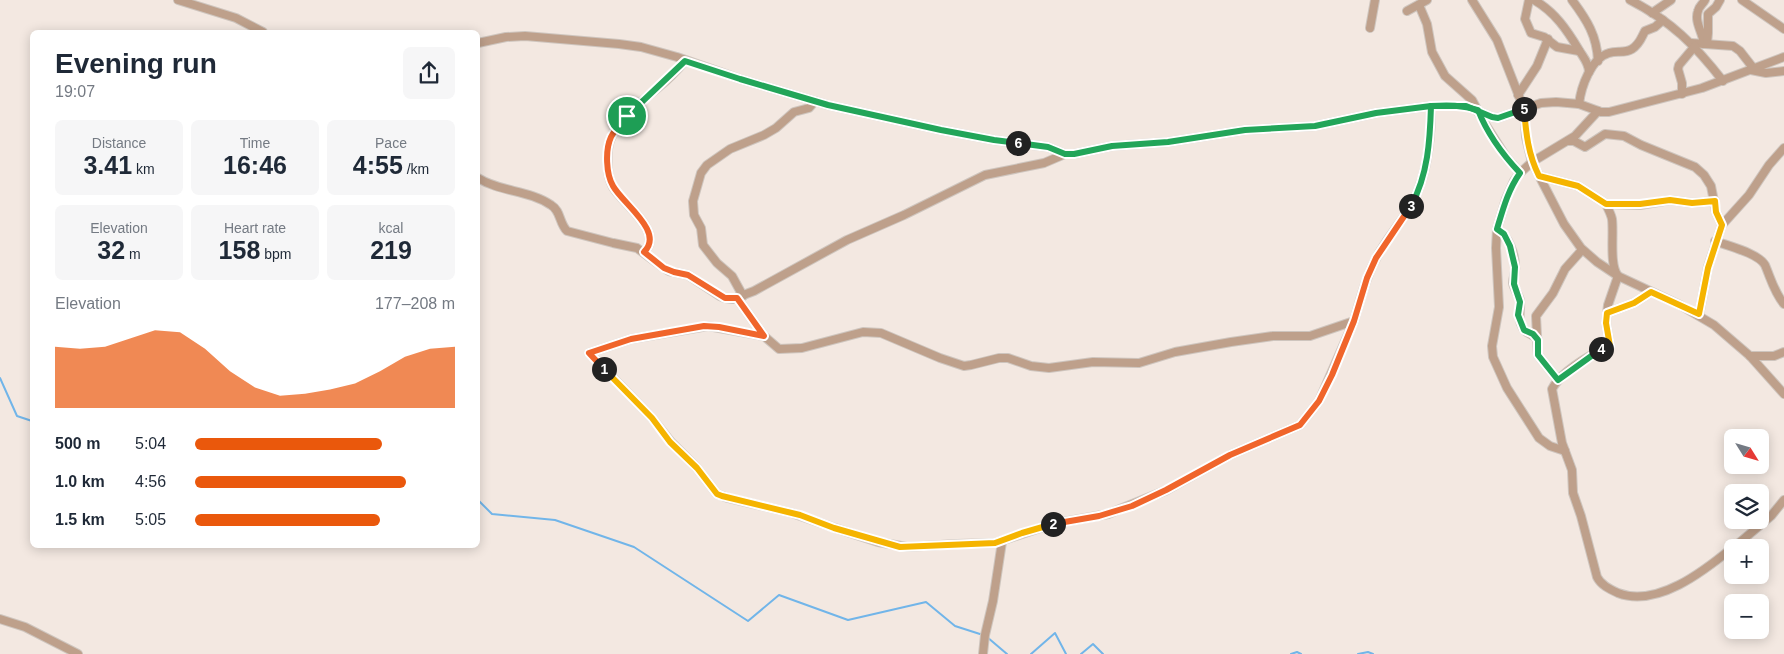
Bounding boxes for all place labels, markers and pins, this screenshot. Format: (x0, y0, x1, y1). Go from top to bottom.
pin (606, 95, 648, 137)
pin: 5 (1512, 96, 1536, 122)
pin: 6 (1006, 130, 1030, 156)
pin: 3 (1398, 194, 1424, 218)
pin: 4 (1588, 336, 1614, 362)
pin: 1 (592, 356, 616, 382)
pin: 2 (1040, 512, 1066, 536)

